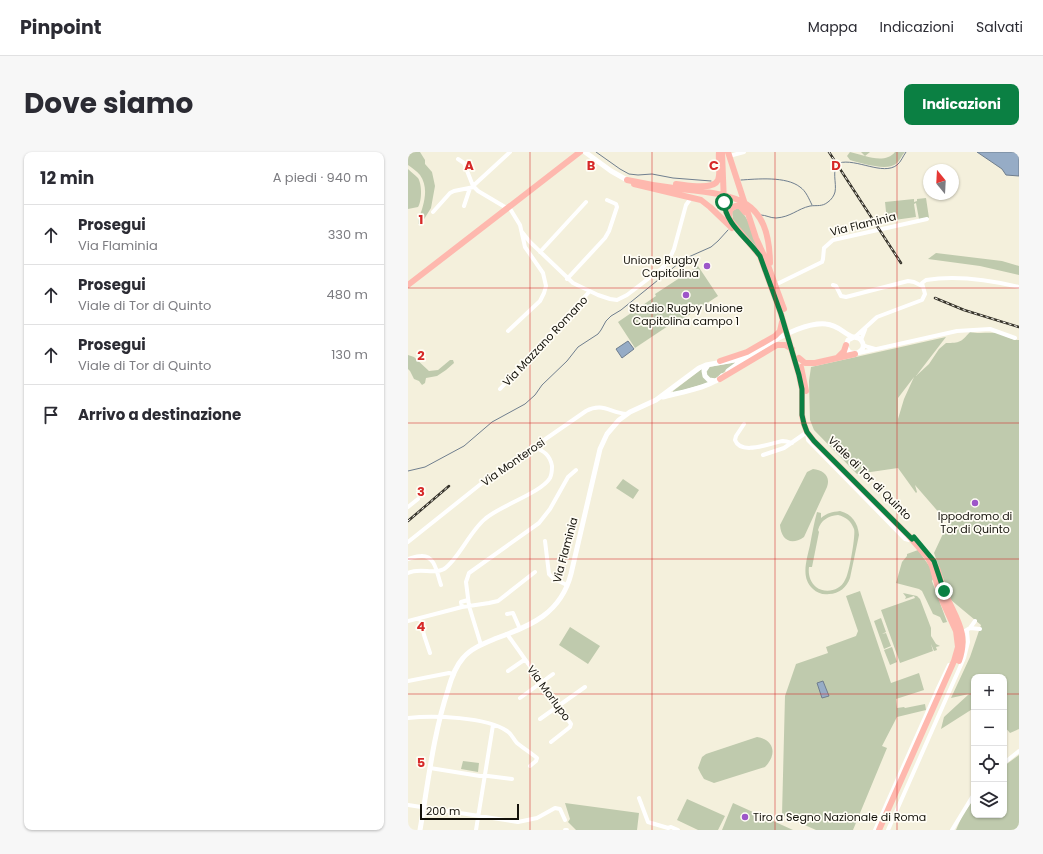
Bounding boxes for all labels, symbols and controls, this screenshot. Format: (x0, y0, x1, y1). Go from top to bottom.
text: Pinpoint (20, 14, 101, 41)
text: Mappa (808, 17, 858, 37)
text: Indicazioni (880, 17, 954, 37)
text: Salvati (976, 17, 1023, 37)
text: Dove siamo (24, 84, 193, 123)
button: Indicazioni (904, 84, 1019, 125)
text: A (464, 156, 474, 175)
text: B (587, 156, 596, 175)
text: C (709, 156, 719, 175)
text: D (831, 156, 841, 175)
north arrow (923, 164, 959, 200)
text: 12 min (40, 166, 94, 190)
text: A piedi · 940 m (273, 168, 368, 187)
route start (715, 193, 733, 211)
street label: Via Flaminia (828, 208, 898, 240)
text: 1 (419, 210, 423, 229)
text: Prosegui (78, 214, 146, 235)
icon: ahead (40, 224, 62, 246)
text: 330 m (328, 225, 368, 244)
text: Via Flaminia (78, 236, 158, 255)
place label: Unione Rugby Capitolina (623, 252, 700, 281)
marker: Unione Rugby Capitolina (702, 261, 712, 271)
text: Prosegui (78, 274, 146, 295)
icon: ahead (40, 284, 62, 306)
text: 480 m (327, 285, 368, 304)
marker: Stadio Rugby Unione Capitolina campo 1 (681, 290, 691, 300)
street label: Via Mazzano Romano (499, 292, 591, 390)
text: Viale di Tor di Quinto (78, 296, 211, 315)
place label: Stadio Rugby Unione Capitolina campo 1 (629, 300, 743, 329)
text: Prosegui (78, 334, 146, 355)
icon: ahead (40, 344, 62, 366)
text: 130 m (331, 345, 368, 364)
text: 2 (417, 346, 425, 365)
text: Viale di Tor di Quinto (78, 356, 211, 375)
icon: arrive (40, 404, 62, 426)
text: Arrivo a destinazione (78, 404, 241, 425)
street label: Viale di Tor di Quinto (824, 432, 916, 524)
street label: Via Monterosi (478, 434, 548, 490)
text: 3 (417, 482, 425, 501)
marker: Ippodromo di Tor di Quinto (970, 498, 980, 508)
place label: Ippodromo di Tor di Quinto (938, 508, 1013, 537)
street label: Via Flaminia (549, 515, 581, 585)
route end (935, 582, 953, 600)
text: 4 (417, 617, 426, 636)
street label: Via Morlupo (523, 662, 575, 724)
map controls (971, 674, 1007, 818)
button: + (971, 674, 1007, 710)
button: − (971, 710, 1007, 746)
button: locate (971, 746, 1007, 782)
text: 5 (417, 753, 425, 772)
button: layers (971, 782, 1007, 818)
scale bar (420, 802, 519, 821)
text: 200 m (426, 803, 460, 819)
place label: Tiro a Segno Nazionale di Roma (753, 809, 926, 825)
marker: Tiro a Segno Nazionale di Roma (740, 812, 750, 822)

